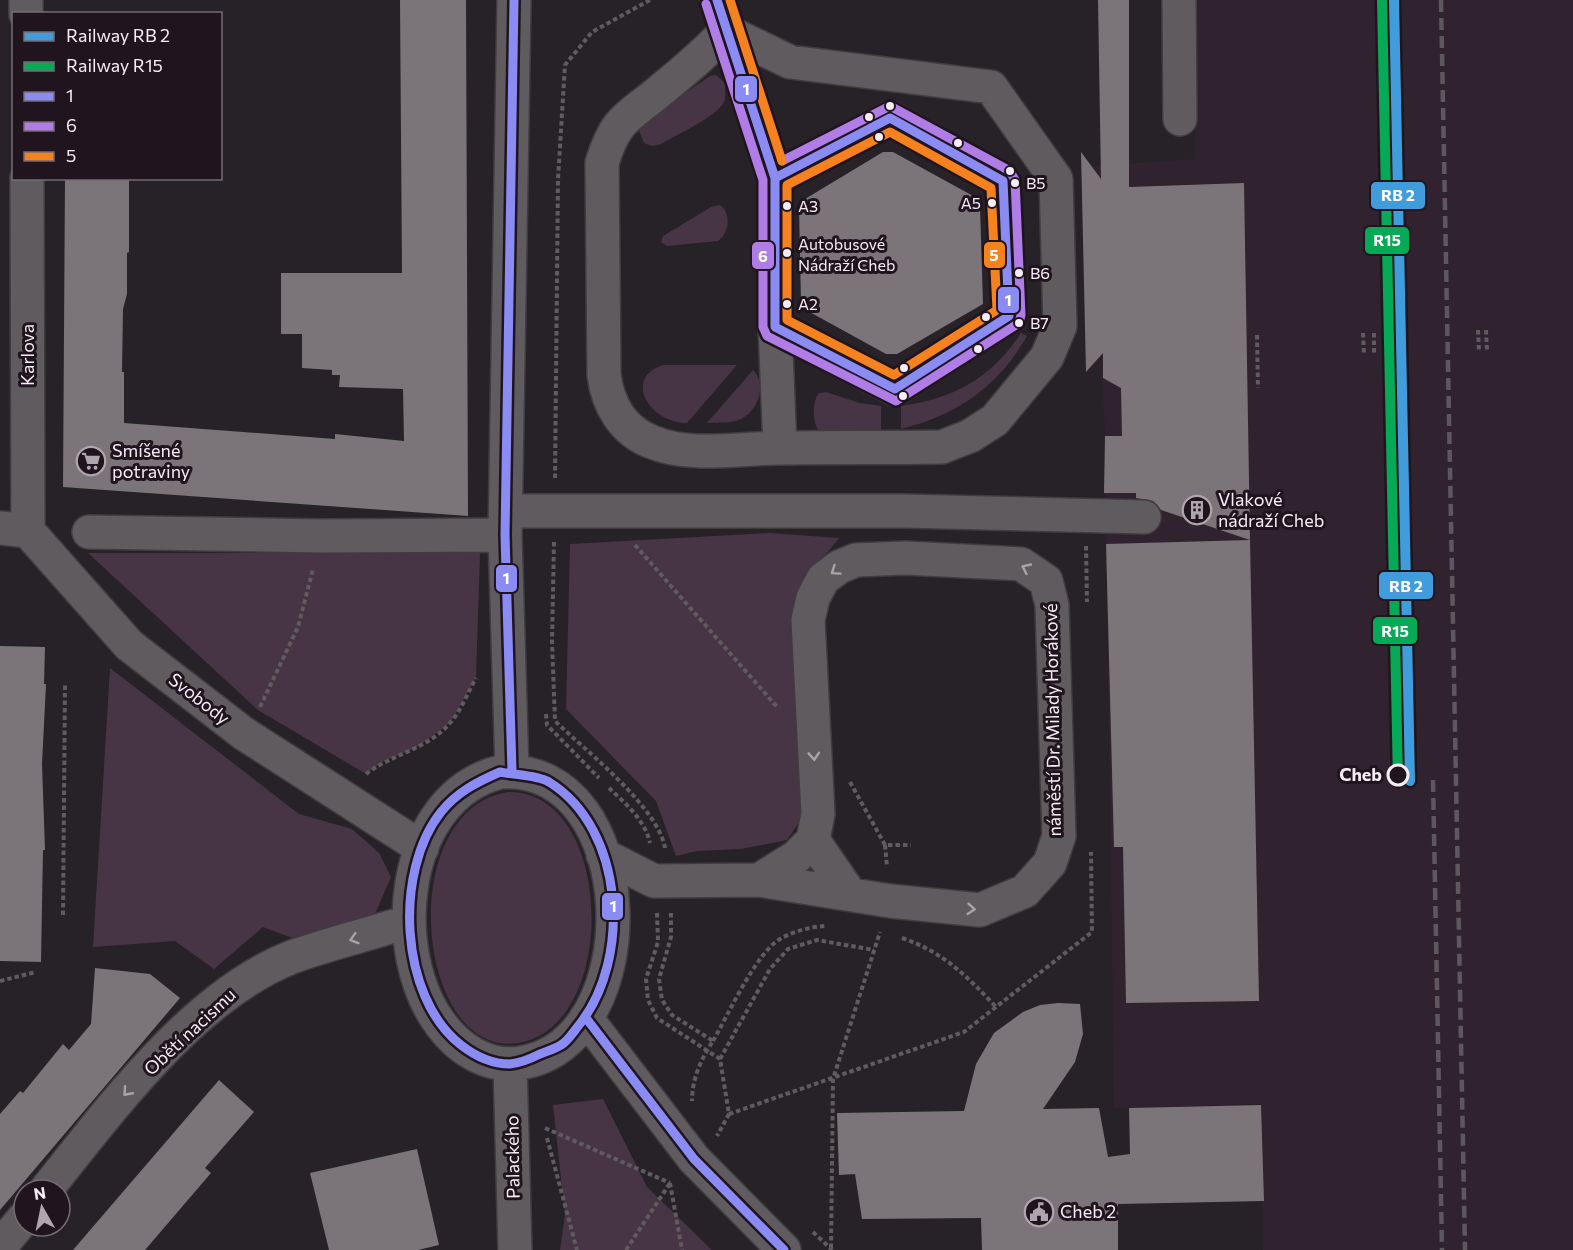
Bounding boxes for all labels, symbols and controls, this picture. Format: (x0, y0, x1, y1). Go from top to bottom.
legend (12, 12, 222, 180)
text: Railway RB 2 (66, 24, 170, 46)
text: Railway R15 (66, 54, 163, 76)
line badge: 1 (734, 75, 758, 103)
text: 1 (742, 79, 750, 98)
text: 1 (66, 84, 74, 106)
unlabelled marker (884, 100, 896, 112)
unlabelled marker (863, 111, 875, 123)
text: 6 (66, 114, 77, 136)
unlabelled marker (873, 131, 885, 143)
unlabelled marker (952, 137, 964, 149)
text: 5 (66, 144, 76, 166)
unlabelled marker (1004, 165, 1016, 177)
place label: B5 (1026, 173, 1046, 192)
marker: B5 (1009, 177, 1021, 189)
line badge: RB 2 (1370, 181, 1426, 210)
text: RB 2 (1381, 185, 1415, 204)
place label: A5 (961, 193, 981, 212)
place label: A3 (798, 196, 818, 215)
marker: A5 (986, 197, 998, 209)
marker: A3 (781, 200, 793, 212)
line badge: R15 (1364, 226, 1410, 255)
text: R15 (1373, 230, 1401, 249)
place label: Autobusové Nádraží Cheb (798, 234, 895, 274)
line badge: 6 (751, 241, 775, 270)
line badge: 5 (983, 241, 1006, 269)
text: 5 (989, 245, 999, 264)
text: 6 (758, 246, 768, 265)
marker: Autobusové Nádraží Cheb (781, 247, 793, 259)
place label: B6 (1030, 263, 1050, 282)
marker: B6 (1013, 267, 1025, 279)
line badge: 1 (997, 286, 1020, 314)
text: 1 (1004, 290, 1012, 309)
place label: A2 (798, 294, 818, 313)
marker: A2 (781, 298, 793, 310)
unlabelled marker (980, 311, 992, 323)
place label: B7 (1030, 313, 1049, 332)
marker: B7 (1013, 317, 1025, 329)
street label: Karlova (16, 324, 38, 386)
unlabelled marker (972, 343, 984, 355)
unlabelled marker (898, 362, 910, 374)
unlabelled marker (897, 390, 909, 402)
place label: Smíšené potraviny (112, 439, 190, 482)
supermarket icon: Smíšené potraviny (75, 445, 107, 477)
place label: Vlakové nádraží Cheb (1218, 488, 1324, 531)
building icon: Vlakové nádraží Cheb (1181, 494, 1213, 526)
one-way arrow (1021, 563, 1032, 575)
line badge: 1 (495, 564, 518, 593)
one-way arrow (831, 564, 842, 575)
text: 1 (502, 568, 510, 587)
line badge: RB 2 (1378, 571, 1434, 600)
text: RB 2 (1389, 576, 1423, 595)
street label: náměstí Dr. Milady Horákové (1039, 603, 1065, 837)
line badge: R15 (1372, 616, 1418, 645)
text: R15 (1381, 621, 1409, 640)
street label: Svobody (165, 668, 234, 729)
one-way arrow (808, 752, 821, 761)
place label: Cheb (1339, 763, 1382, 785)
marker: Cheb (1387, 764, 1409, 786)
line badge: 1 (601, 892, 624, 921)
text: 1 (609, 896, 617, 915)
one-way arrow (966, 902, 975, 915)
one-way arrow (349, 932, 359, 944)
street label: Obětí nacismu (139, 983, 240, 1079)
one-way arrow (123, 1085, 134, 1096)
street label: Palackého (500, 1115, 524, 1199)
north arrow (12, 1178, 72, 1238)
text: N (32, 1182, 47, 1203)
public building icon: Cheb 2 (1023, 1196, 1055, 1228)
place label: Cheb 2 (1060, 1200, 1116, 1222)

